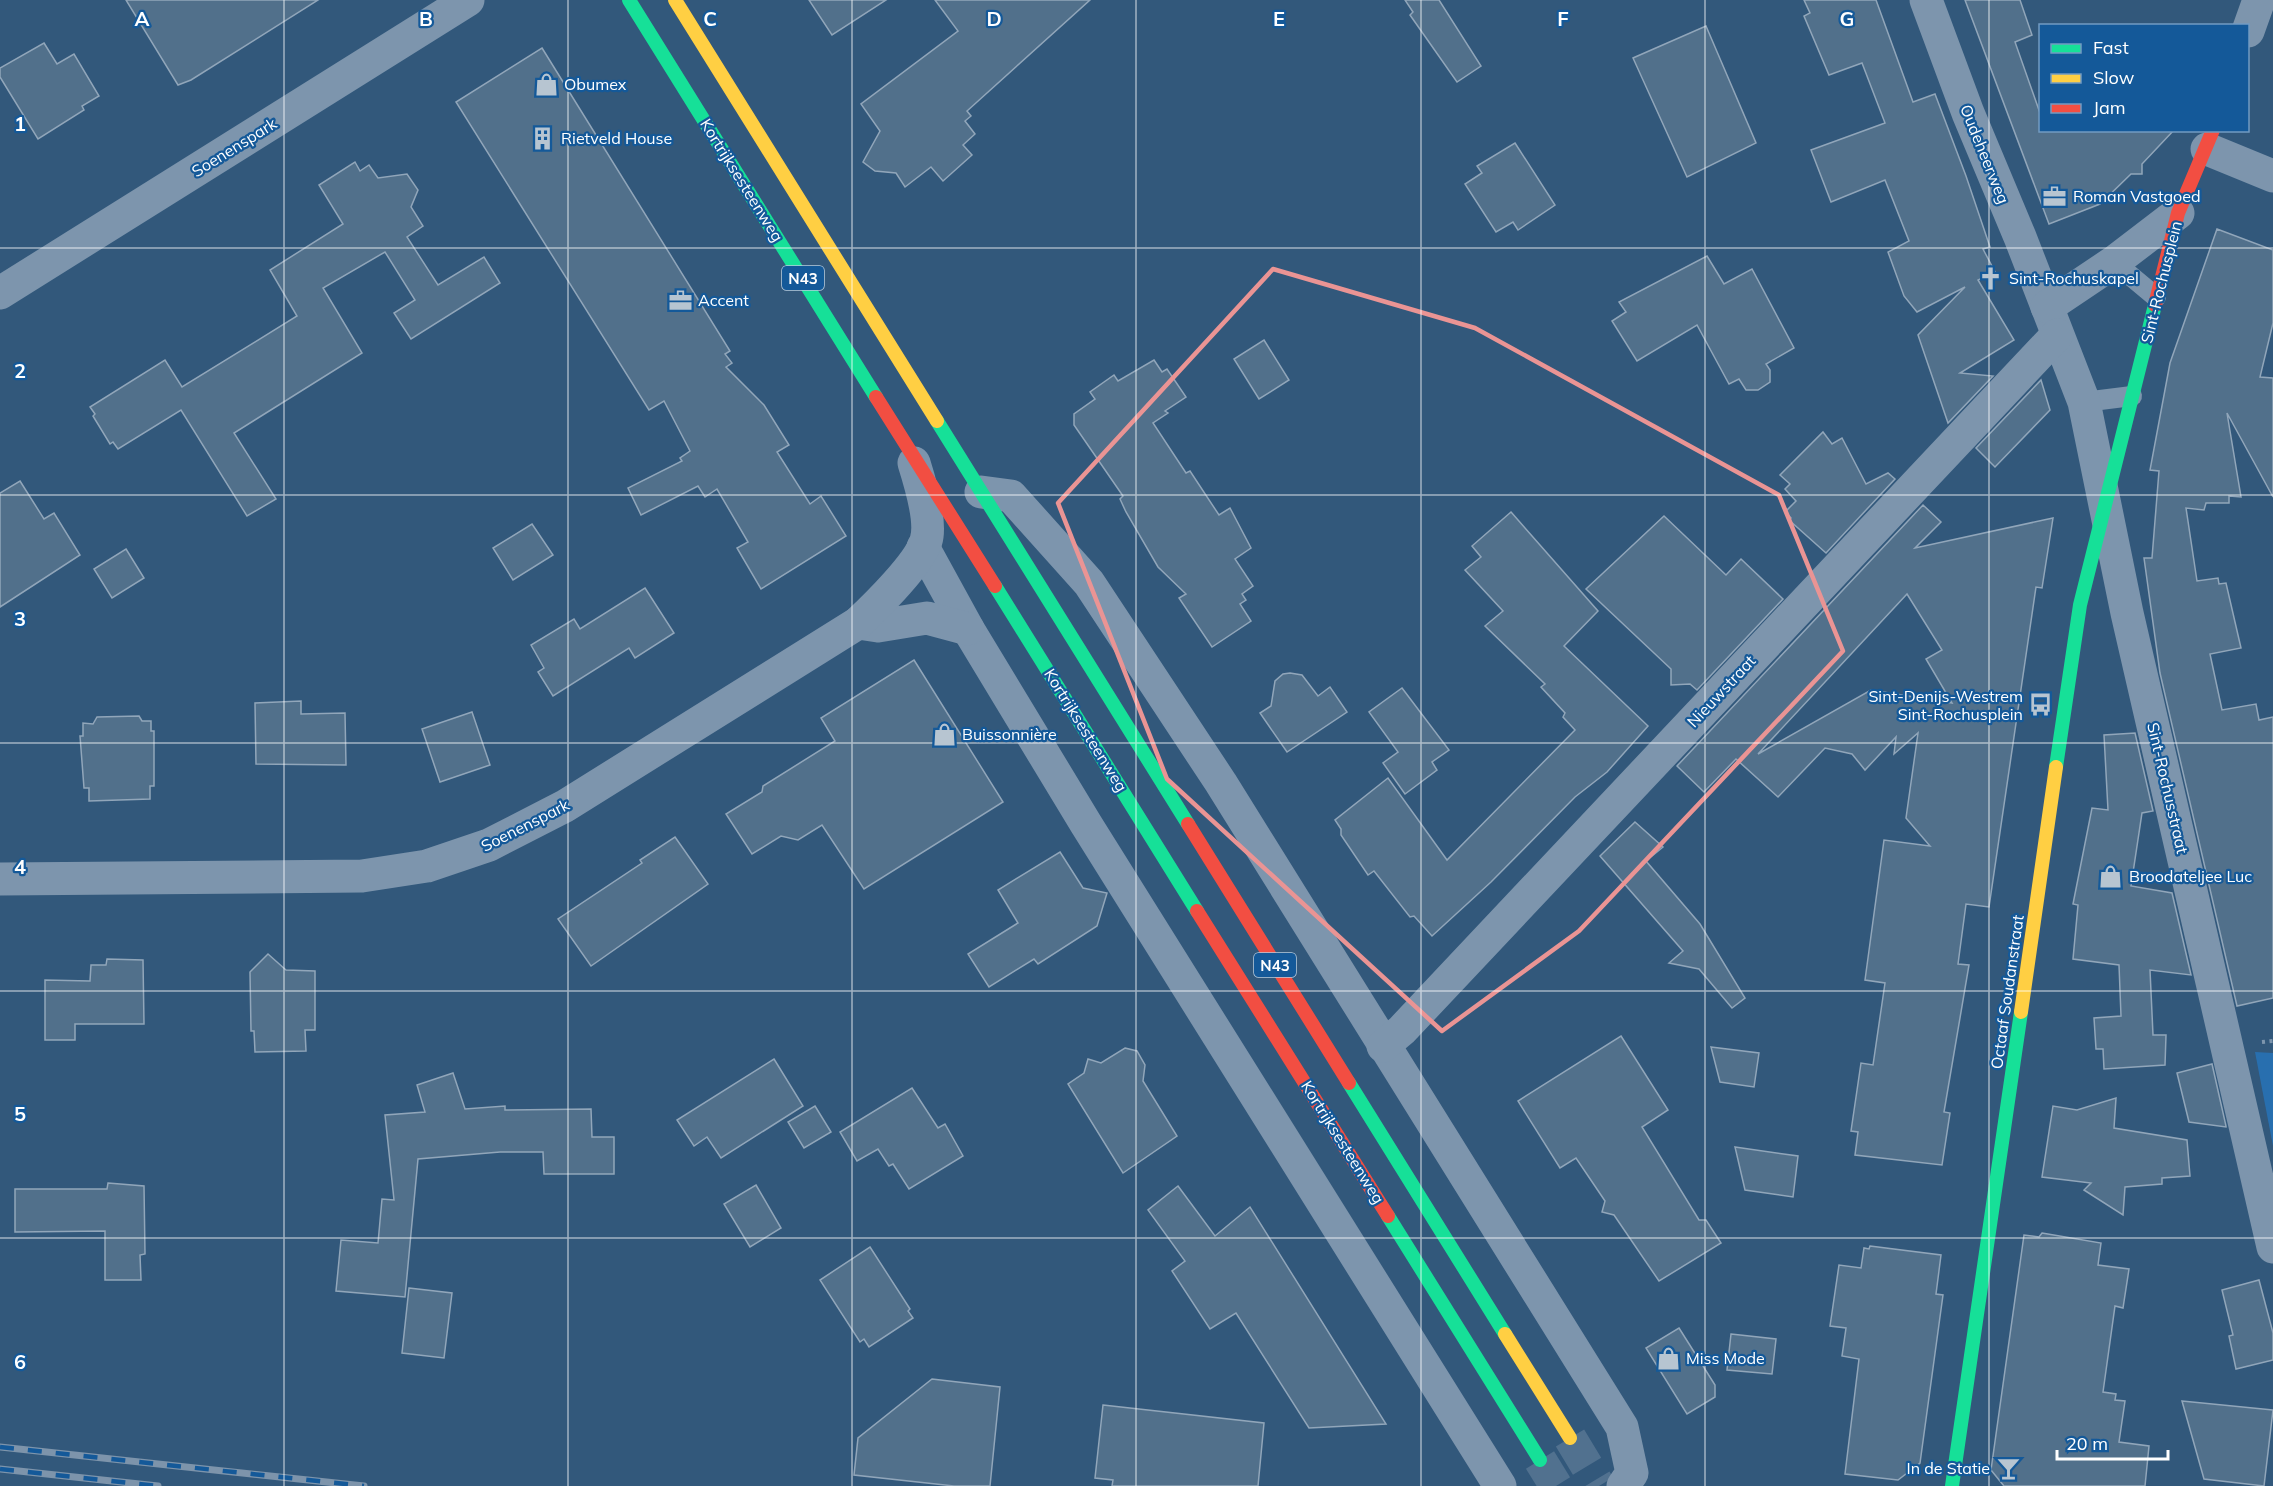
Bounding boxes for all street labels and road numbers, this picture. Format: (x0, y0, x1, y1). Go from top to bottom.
street label: Oudeheerweg (1956, 102, 2014, 206)
street label: Soenenspark (188, 113, 281, 181)
street label: Kortrijksesteenweg (696, 115, 788, 245)
street label: Sint-Rochusplein (2136, 219, 2186, 345)
road number: N43 (782, 266, 824, 290)
street label: Nieuwstraat (1683, 650, 1760, 731)
street label: Kortrijksesteenweg (1040, 665, 1132, 795)
street label: Sint-Rochusstraat (2143, 721, 2193, 856)
street label: Soenenspark (477, 794, 573, 856)
street label: Octaaf Soudanstraat (1986, 913, 2028, 1070)
road number: N43 (1254, 953, 1296, 977)
street label: Kortrijksesteenweg (1297, 1077, 1389, 1207)

